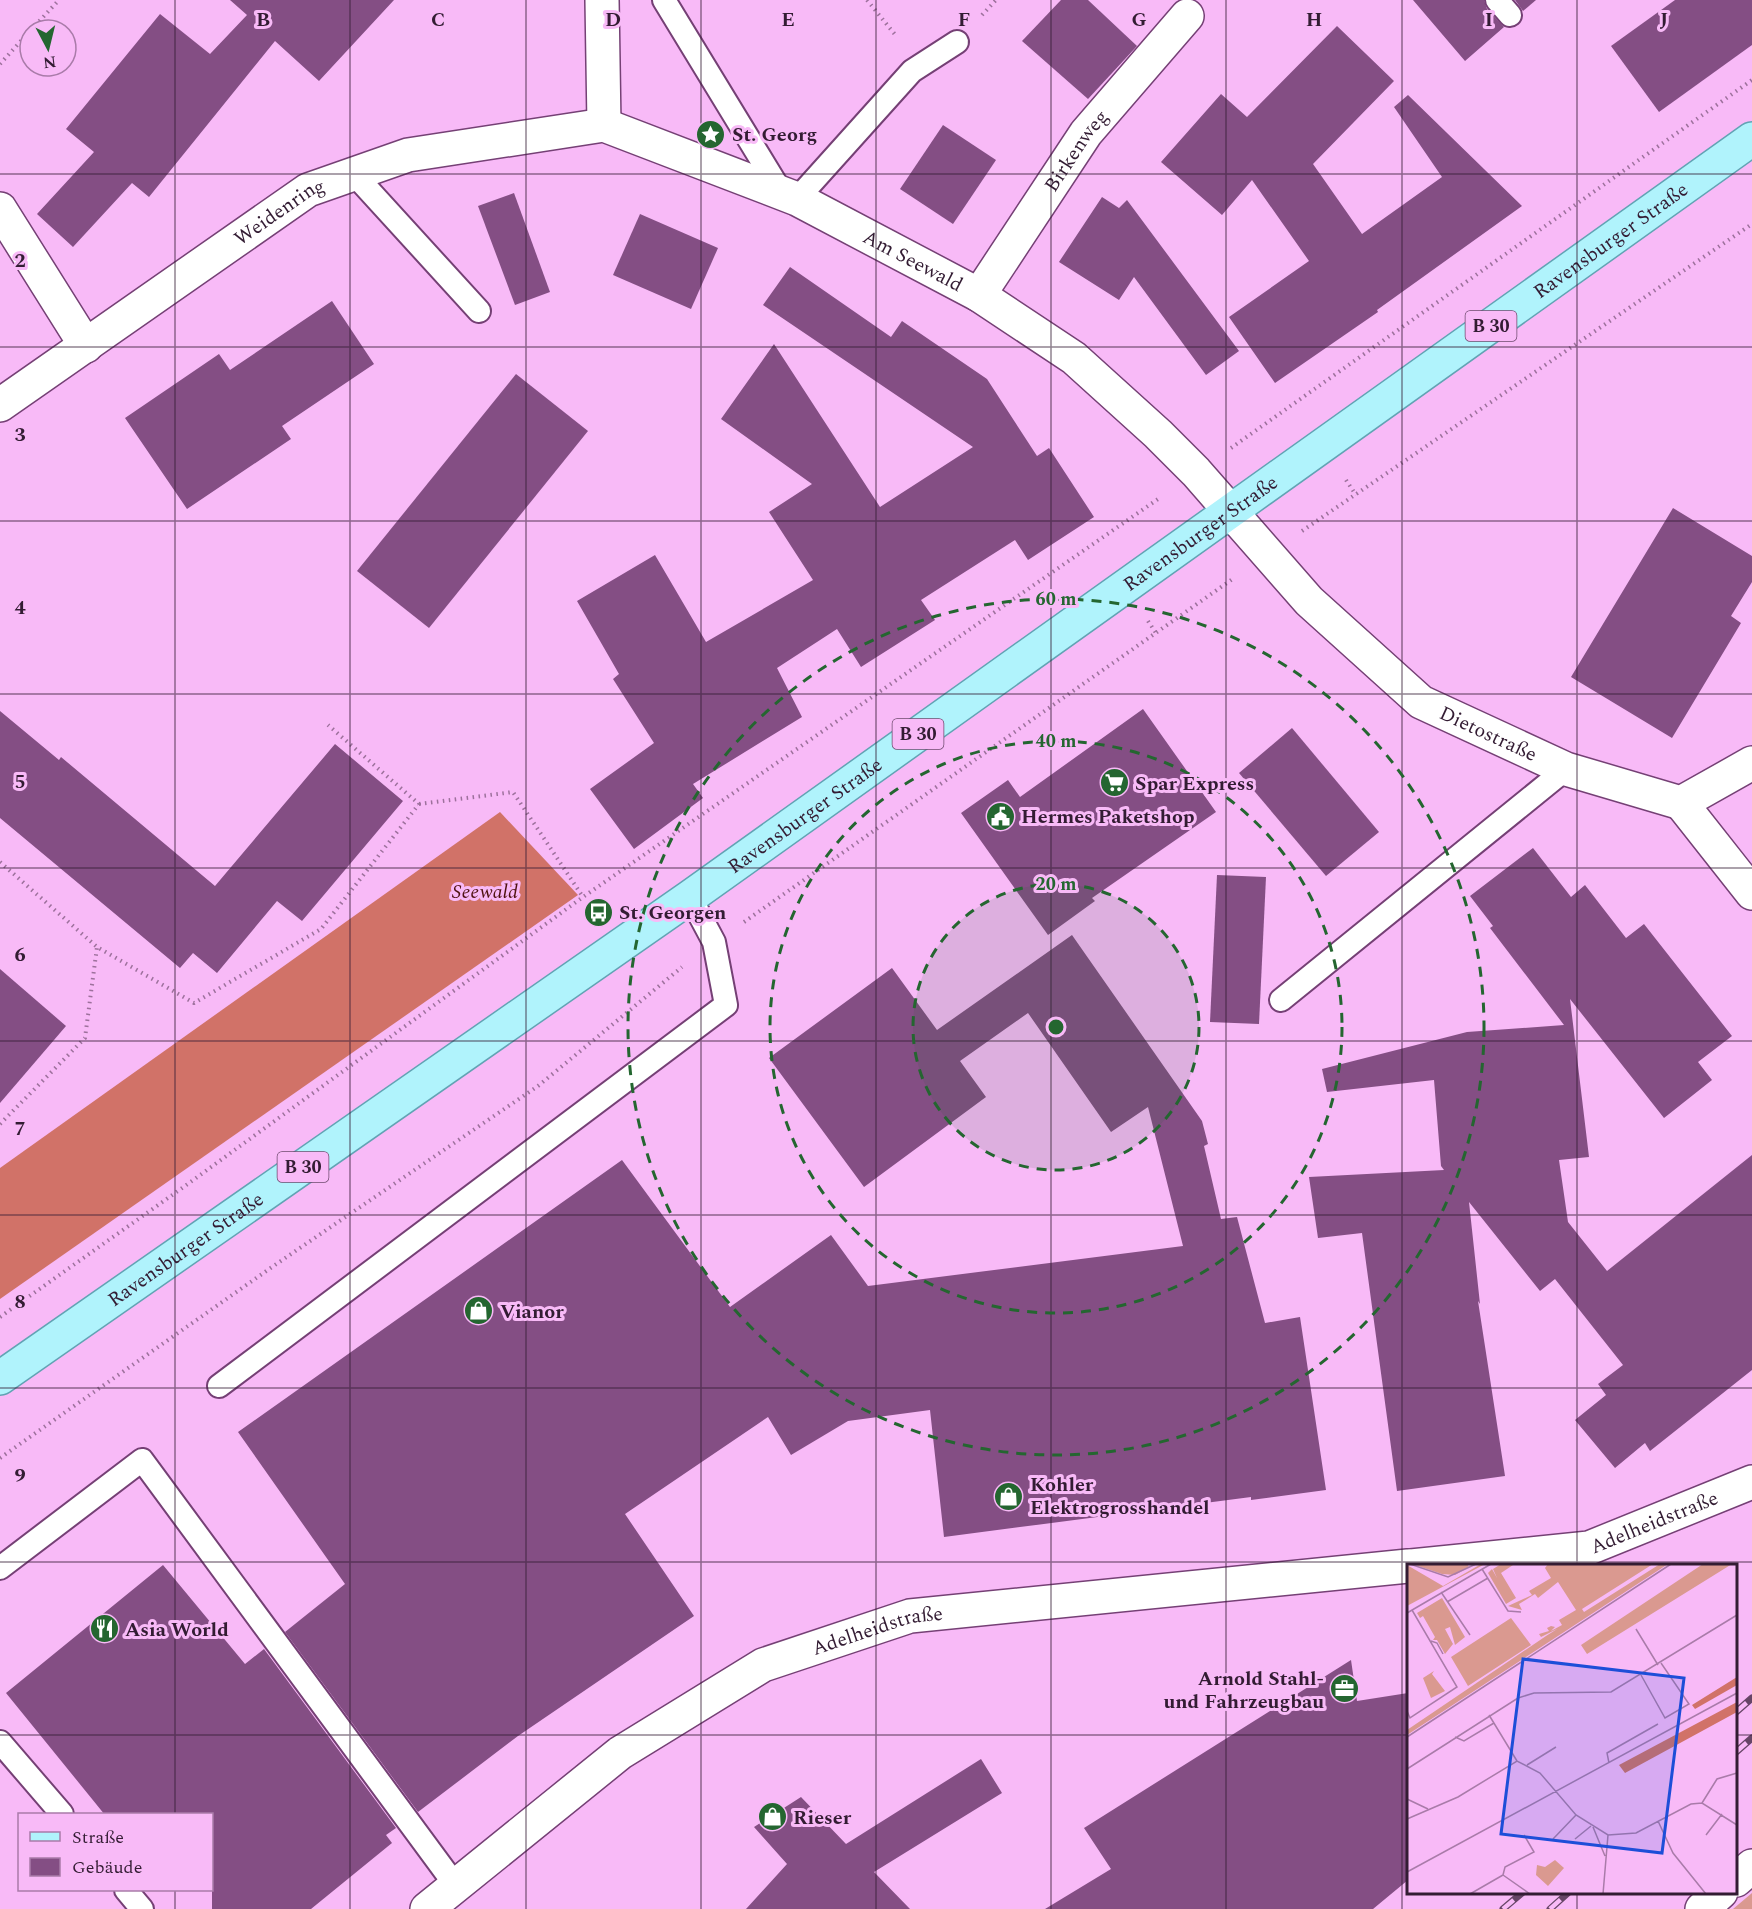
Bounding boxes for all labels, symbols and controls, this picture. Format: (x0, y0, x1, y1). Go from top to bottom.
text: B (256, 5, 270, 35)
text: C (431, 5, 445, 35)
text: D (605, 5, 621, 35)
text: E (781, 5, 795, 35)
text: F (958, 5, 970, 35)
text: G (1131, 5, 1147, 35)
text: H (1306, 5, 1322, 35)
text: I (1485, 5, 1493, 35)
text: J (1660, 5, 1668, 35)
north arrow (18, 18, 78, 78)
text: N (42, 49, 58, 75)
street label: Birkenweg (1037, 103, 1116, 198)
place icon: St. Georg (695, 118, 727, 150)
place label: St. Georg (732, 120, 817, 150)
street label: Weidenring (228, 171, 329, 253)
street label: Ravensburger Straße (1527, 175, 1695, 307)
street label: Am Seewald (857, 222, 968, 300)
text: 2 (14, 246, 26, 276)
road number: B 30 (1466, 311, 1516, 341)
text: 3 (14, 420, 26, 450)
street label: Ravensburger Straße (1117, 468, 1284, 599)
text: 60 m (1036, 586, 1076, 613)
text: 4 (14, 593, 26, 623)
street label: Dietostraße (1434, 699, 1542, 770)
road number: B 30 (892, 719, 944, 749)
text: 40 m (1036, 728, 1076, 755)
street label: Ravensburger Straße (722, 750, 889, 882)
text: 5 (14, 767, 26, 797)
supermarket icon: Spar Express (1098, 767, 1130, 799)
place label: Spar Express (1135, 769, 1254, 799)
public building icon: Hermes Paketshop (984, 800, 1016, 832)
place label: Hermes Paketshop (1021, 802, 1195, 832)
text: 20 m (1036, 871, 1076, 898)
park label: Seewald (452, 877, 518, 907)
bus stop icon: St. Georgen (582, 896, 614, 928)
place label: St. Georgen (619, 898, 726, 928)
text: 6 (14, 940, 26, 970)
centre of rings (1046, 1017, 1066, 1037)
text: 7 (14, 1114, 26, 1144)
road number: B 30 (278, 1152, 328, 1182)
street label: Ravensburger Straße (102, 1185, 270, 1315)
text: 8 (14, 1287, 26, 1317)
shop icon: Vianor (463, 1295, 495, 1327)
place label: Vianor (500, 1297, 564, 1327)
text: 9 (14, 1461, 26, 1491)
place label: Kohler Elektrogrosshandel (1030, 1470, 1210, 1523)
shop icon: Kohler Elektrogrosshandel (993, 1480, 1025, 1512)
street label: Adelheidstraße (1586, 1483, 1723, 1562)
inset map (1407, 1564, 1737, 1894)
street label: Adelheidstraße (808, 1599, 944, 1664)
restaurant icon: Asia World (88, 1613, 120, 1645)
place label: Asia World (125, 1615, 229, 1645)
place label: Arnold Stahl- und Fahrzeugbau (1163, 1664, 1324, 1717)
office icon: Arnold Stahl- und Fahrzeugbau (1329, 1673, 1361, 1705)
shop icon: Rieser (756, 1801, 788, 1833)
place label: Rieser (793, 1803, 852, 1833)
legend (18, 1813, 213, 1891)
text: Straße (72, 1824, 124, 1851)
text: Gebäude (72, 1854, 142, 1881)

